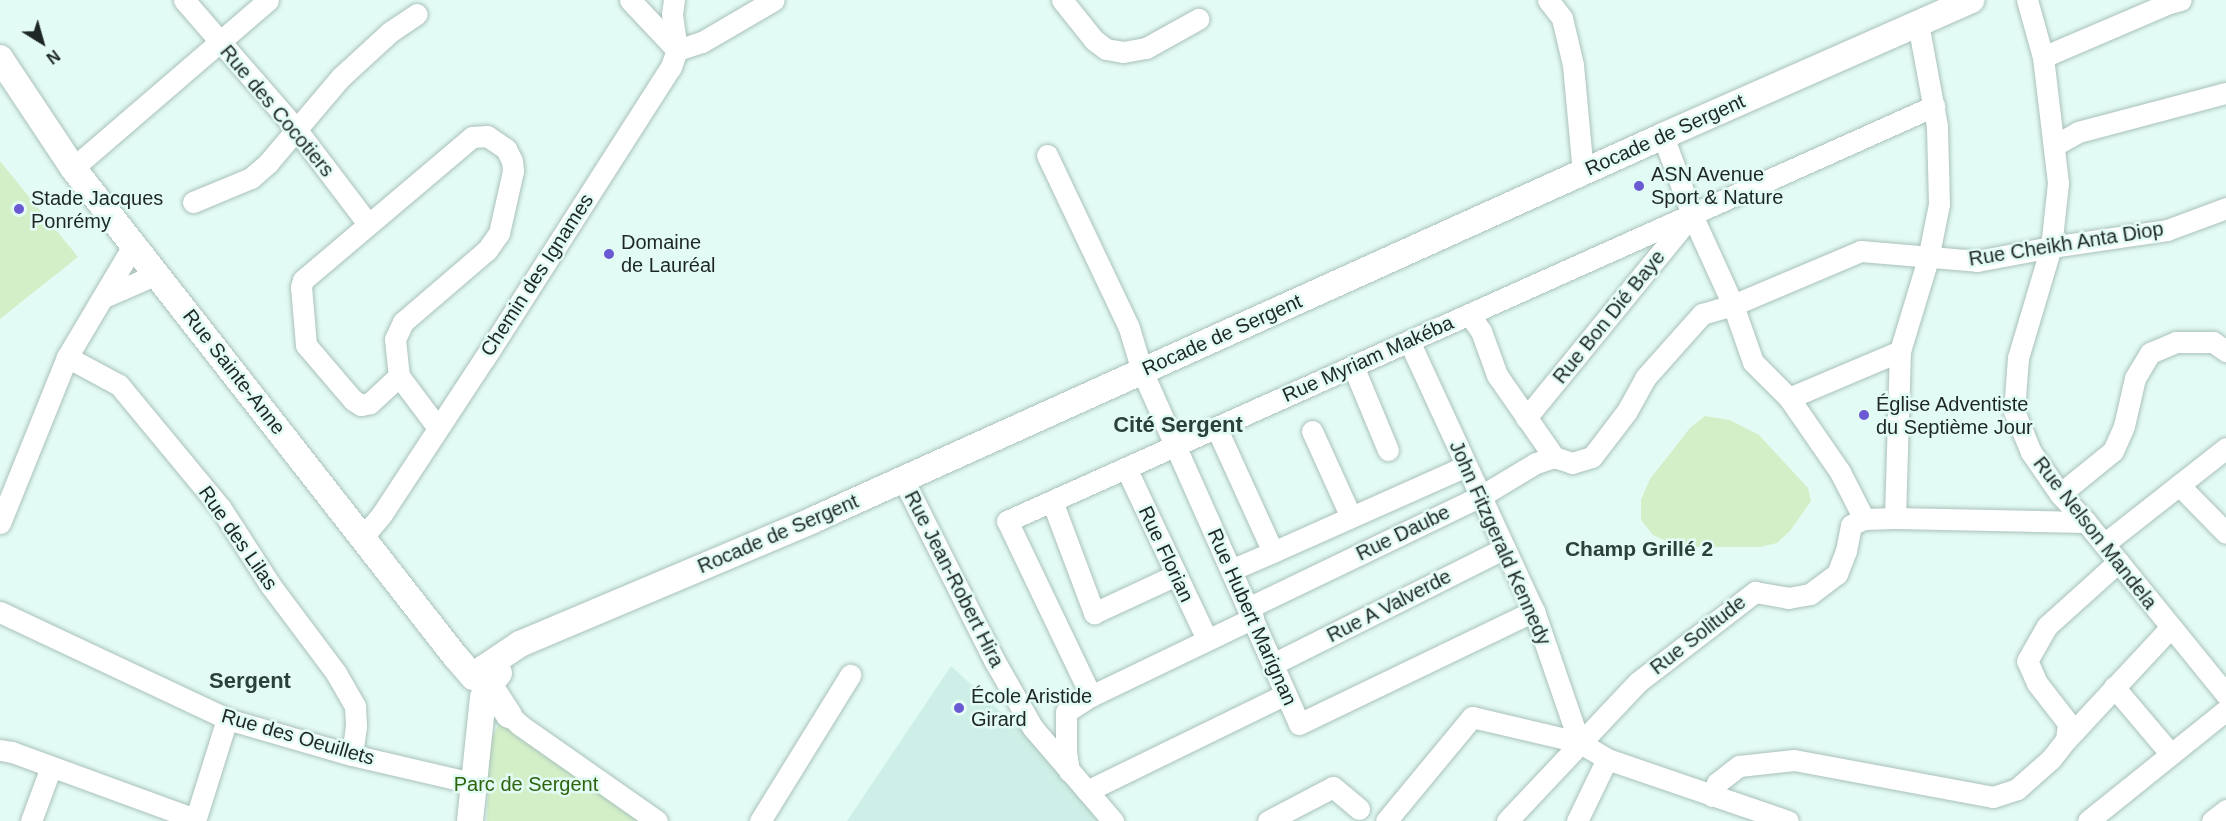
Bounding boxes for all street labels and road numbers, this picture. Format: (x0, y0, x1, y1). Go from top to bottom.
street label: Rue des Cocotiers (215, 40, 339, 182)
street label: Rocade de Sergent (1581, 89, 1749, 181)
street label: Chemin des Ignames (475, 189, 599, 361)
street label: Rue Cheikh Anta Diop (1966, 217, 2166, 271)
street label: Rue Bon Dié Baye (1548, 246, 1670, 388)
street label: Rocade de Sergent (1138, 289, 1306, 381)
street label: Rue Sainte-Anne (178, 305, 290, 439)
street label: Rue Myriam Makéba (1279, 311, 1457, 407)
street label: John Fitzgerald Kennedy (1444, 437, 1556, 649)
street label: Rue Nelson Mandela (2028, 452, 2162, 614)
street label: Rue des Lilas (193, 481, 283, 595)
street label: Rue Jean-Robert Hira (899, 487, 1009, 671)
street label: Rocade de Sergent (694, 489, 862, 579)
street label: Rue Daube (1352, 500, 1454, 566)
street label: Rue Florian (1133, 502, 1199, 606)
street label: Rue Hubert Marignan (1202, 525, 1302, 709)
street label: Rue A Valverde (1322, 564, 1456, 648)
street label: Rue Solitude (1645, 590, 1751, 680)
street label: Rue des Oeuillets (219, 704, 377, 770)

